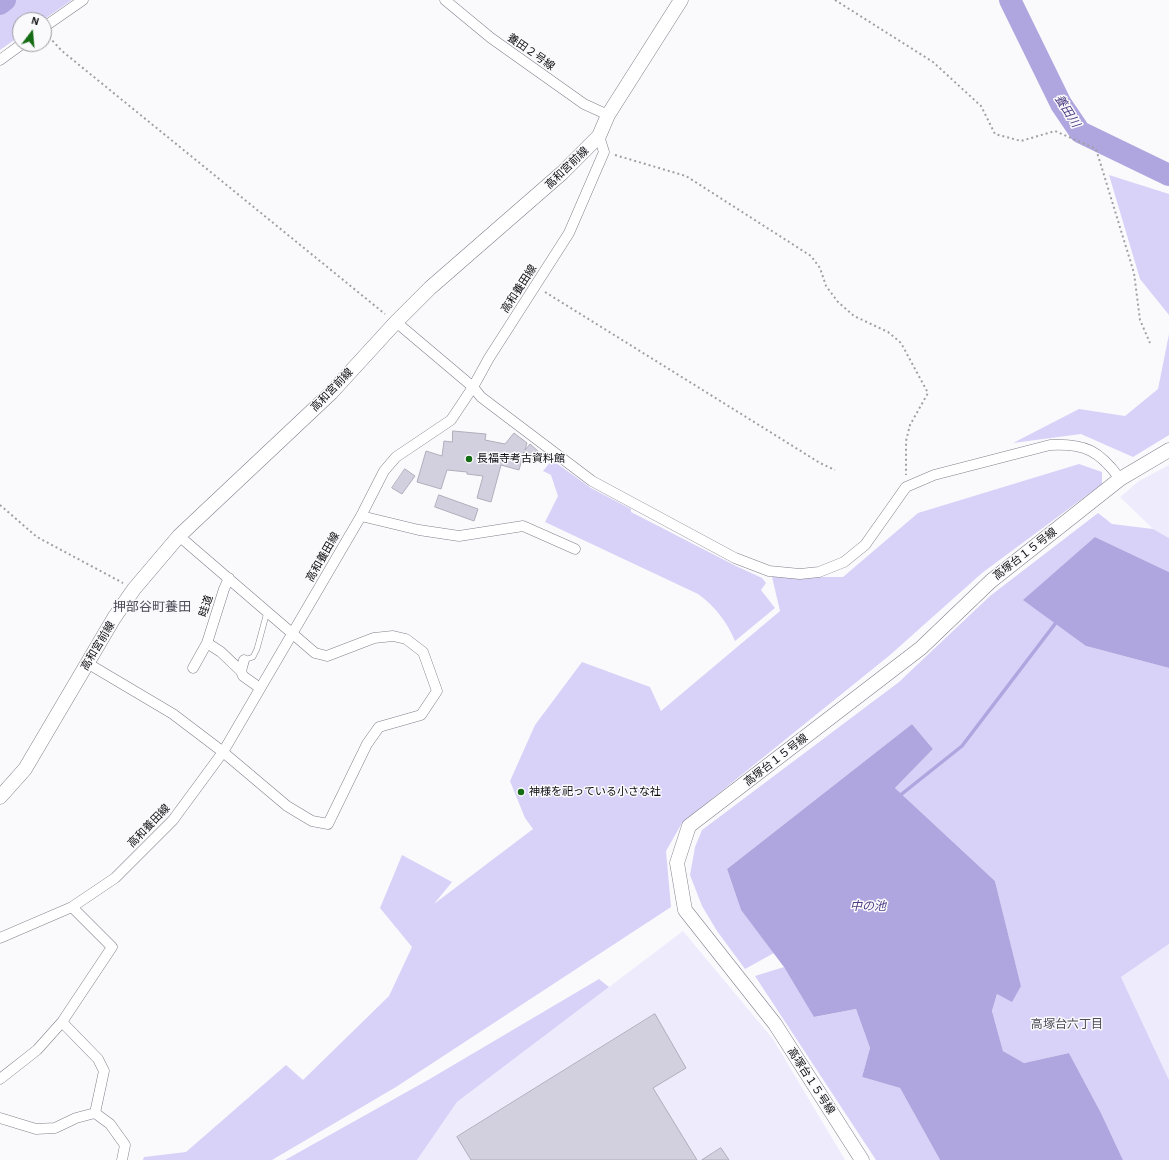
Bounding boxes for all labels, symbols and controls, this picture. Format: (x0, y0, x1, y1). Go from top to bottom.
north arrow (12, 12, 52, 52)
text: N (30, 15, 40, 27)
street label: 養田２号線 (505, 31, 557, 73)
water label: 養田川 (1051, 92, 1083, 130)
street label: 高和宮前線 (543, 144, 591, 192)
street label: 高和養田線 (498, 262, 540, 316)
street label: 高和宮前線 (308, 366, 356, 414)
place label: 長福寺考古資料館 (477, 452, 565, 466)
marker: 長福寺考古資料館 (464, 454, 474, 464)
street label: 高塚台１５号線 (991, 525, 1059, 583)
street label: 高和養田線 (304, 530, 342, 584)
street label: 畦道 (196, 593, 216, 619)
district label: 押部谷町養田 (113, 599, 191, 615)
street label: 高和宮前線 (78, 619, 118, 673)
street label: 高塚台１５号線 (742, 731, 810, 789)
place label: 神様を祀っている小さな社 (529, 785, 661, 799)
marker: 神様を祀っている小さな社 (516, 787, 526, 797)
street label: 高和養田線 (125, 802, 173, 850)
water label: 中の池 (850, 899, 886, 913)
district label: 高塚台六丁目 (1031, 1017, 1103, 1031)
street label: 高塚台１５号線 (784, 1045, 838, 1117)

